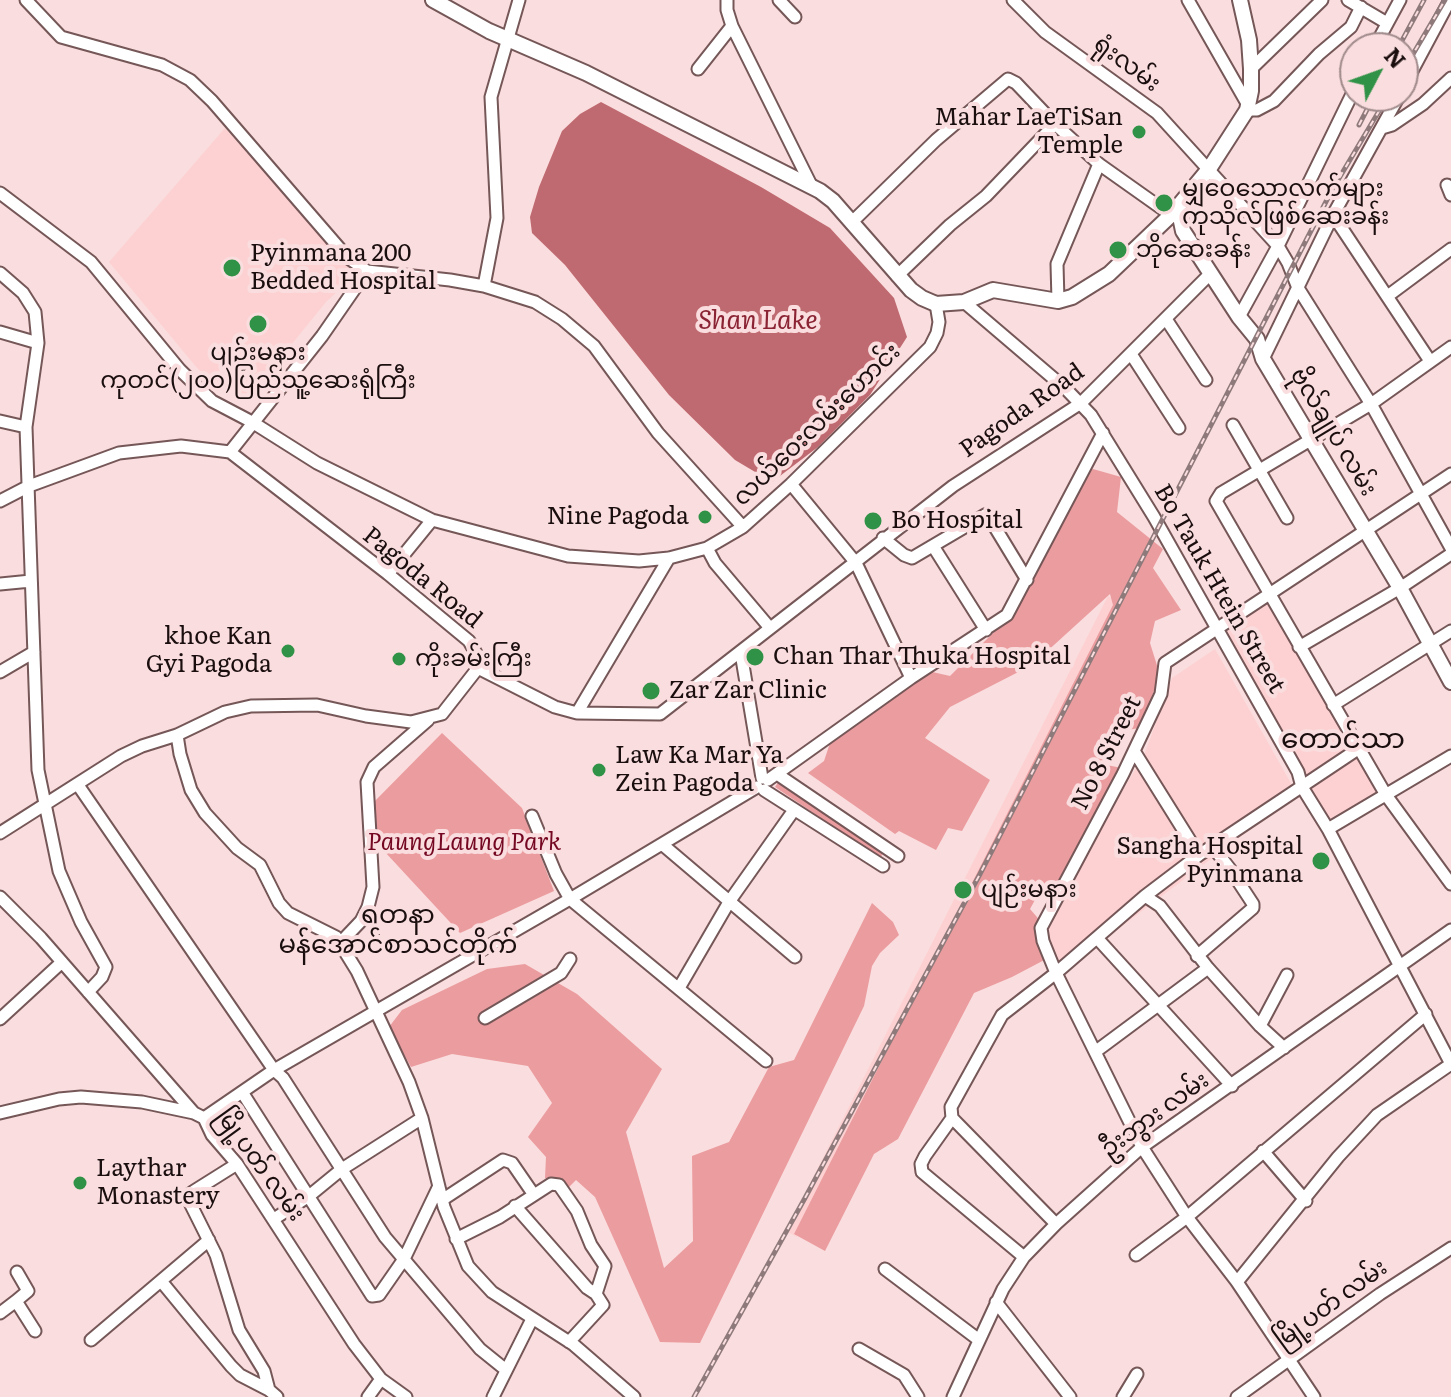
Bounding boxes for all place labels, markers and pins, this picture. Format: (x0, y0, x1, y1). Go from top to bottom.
place label: Mahar LaeTiSan Temple (934, 104, 1123, 160)
marker: Mahar LaeTiSan Temple (1130, 123, 1148, 141)
place label: မျှဝေသောလက်များ ကုသိုလ်ဖြစ်ဆေးခန်း (1182, 175, 1389, 231)
marker: မျှဝေသောလက်များ ကုသိုလ်ဖြစ်ဆေးခန်း (1153, 192, 1175, 214)
place label: ဘိုဆေးခန်း (1136, 236, 1251, 264)
marker: ဘိုဆေးခန်း (1107, 239, 1129, 261)
place label: Pyinmana 200 Bedded Hospital (250, 240, 436, 296)
marker: Pyinmana 200 Bedded Hospital (221, 257, 243, 279)
marker: ပျဉ်းမနား ကုတင်(၂၀၀)ပြည်သူ့ဆေးရုံကြီး (247, 313, 269, 335)
place label: ပျဉ်းမနား ကုတင်(၂၀၀)ပြည်သူ့ဆေးရုံကြီး (100, 339, 416, 395)
place label: Nine Pagoda (547, 503, 689, 531)
place label: Bo Hospital (891, 507, 1023, 535)
marker: Nine Pagoda (696, 508, 714, 526)
marker: Bo Hospital (862, 510, 884, 532)
place label: khoe Kan Gyi Pagoda (146, 623, 272, 679)
marker: khoe Kan Gyi Pagoda (279, 642, 297, 660)
place label: Chan Thar Thuka Hospital (773, 643, 1071, 671)
place label: ကိုးခမ်းကြီး (415, 645, 532, 673)
marker: Chan Thar Thuka Hospital (744, 646, 766, 668)
marker: ကိုးခမ်းကြီး (390, 650, 408, 668)
place label: Zar Zar Clinic (669, 677, 827, 705)
marker: Zar Zar Clinic (640, 680, 662, 702)
place label: Law Ka Mar Ya Zein Pagoda (615, 742, 783, 798)
marker: Law Ka Mar Ya Zein Pagoda (590, 761, 608, 779)
place label: Sangha Hospital Pyinmana (1117, 833, 1303, 889)
marker: Sangha Hospital Pyinmana (1310, 850, 1332, 872)
place label: ပျဉ်းမနား (981, 876, 1077, 904)
marker: ပျဉ်းမနား (952, 879, 974, 901)
place label: Laythar Monastery (96, 1155, 220, 1211)
marker: Laythar Monastery (71, 1174, 89, 1192)

